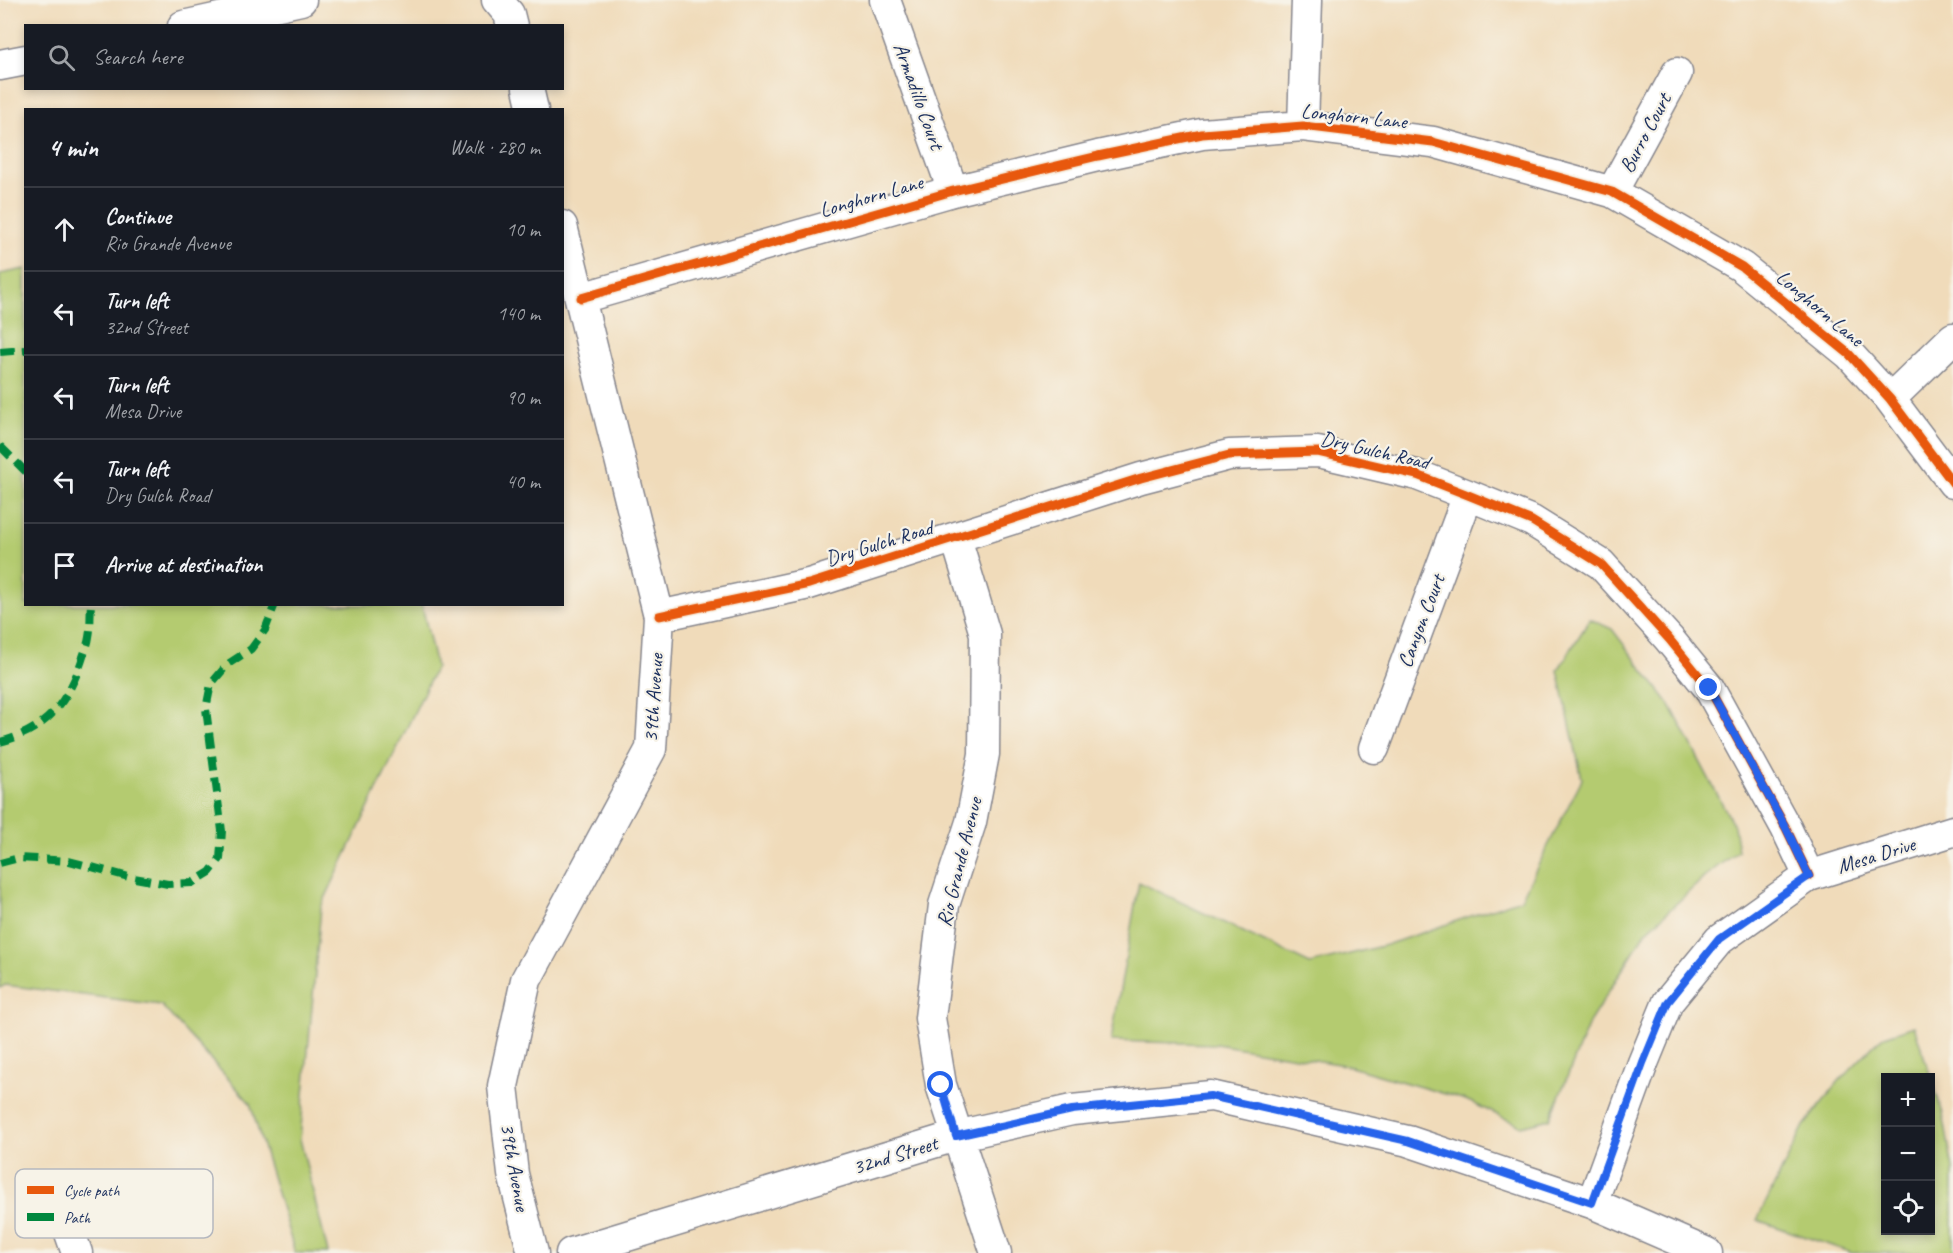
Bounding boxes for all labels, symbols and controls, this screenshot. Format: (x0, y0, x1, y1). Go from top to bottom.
search box (24, 24, 564, 90)
street label: Armadillo Court (888, 39, 951, 155)
icon: search (45, 41, 78, 74)
text: Search here (93, 43, 183, 71)
street label: Burro Court (1613, 87, 1678, 177)
street label: Longhorn Lane (1300, 98, 1410, 135)
text: 4 min (48, 131, 98, 164)
text: Walk · 280 m (450, 135, 540, 160)
street label: Longhorn Lane (816, 168, 928, 223)
text: Continue (105, 203, 171, 231)
icon: ahead (48, 213, 81, 246)
text: 10 m (506, 217, 540, 242)
text: Rio Grande Avenue (105, 231, 231, 256)
street label: Longhorn Lane (1771, 264, 1871, 353)
text: Turn left (105, 287, 169, 315)
icon: left (48, 297, 81, 330)
text: 140 m (497, 301, 540, 326)
text: 32nd Street (105, 315, 188, 340)
text: Turn left (105, 371, 169, 399)
icon: left (48, 381, 81, 414)
text: 90 m (506, 385, 540, 410)
text: Mesa Drive (105, 399, 181, 424)
street label: Dry Gulch Road (1318, 425, 1434, 476)
text: Turn left (105, 455, 169, 483)
icon: left (48, 465, 81, 498)
text: 40 m (506, 469, 540, 494)
text: Dry Gulch Road (105, 483, 210, 508)
street label: Dry Gulch Road (822, 514, 938, 572)
icon: arrive (48, 549, 81, 582)
text: Arrive at destination (105, 551, 262, 579)
street label: Canyon Court (1391, 569, 1451, 671)
street label: 39th Avenue (637, 652, 669, 743)
route end (1695, 674, 1721, 700)
street label: Rio Grande Avenue (930, 793, 988, 929)
street label: Mesa Drive (1834, 830, 1920, 879)
route start (927, 1071, 953, 1097)
map controls (1881, 1073, 1935, 1235)
button: + (1881, 1073, 1935, 1127)
street label: 39th Avenue (494, 1121, 536, 1214)
button: − (1881, 1127, 1935, 1181)
street label: 32nd Street (850, 1129, 942, 1180)
legend (15, 1169, 213, 1238)
text: Cycle path (64, 1181, 120, 1201)
button: locate (1881, 1181, 1935, 1235)
text: Path (64, 1208, 91, 1228)

